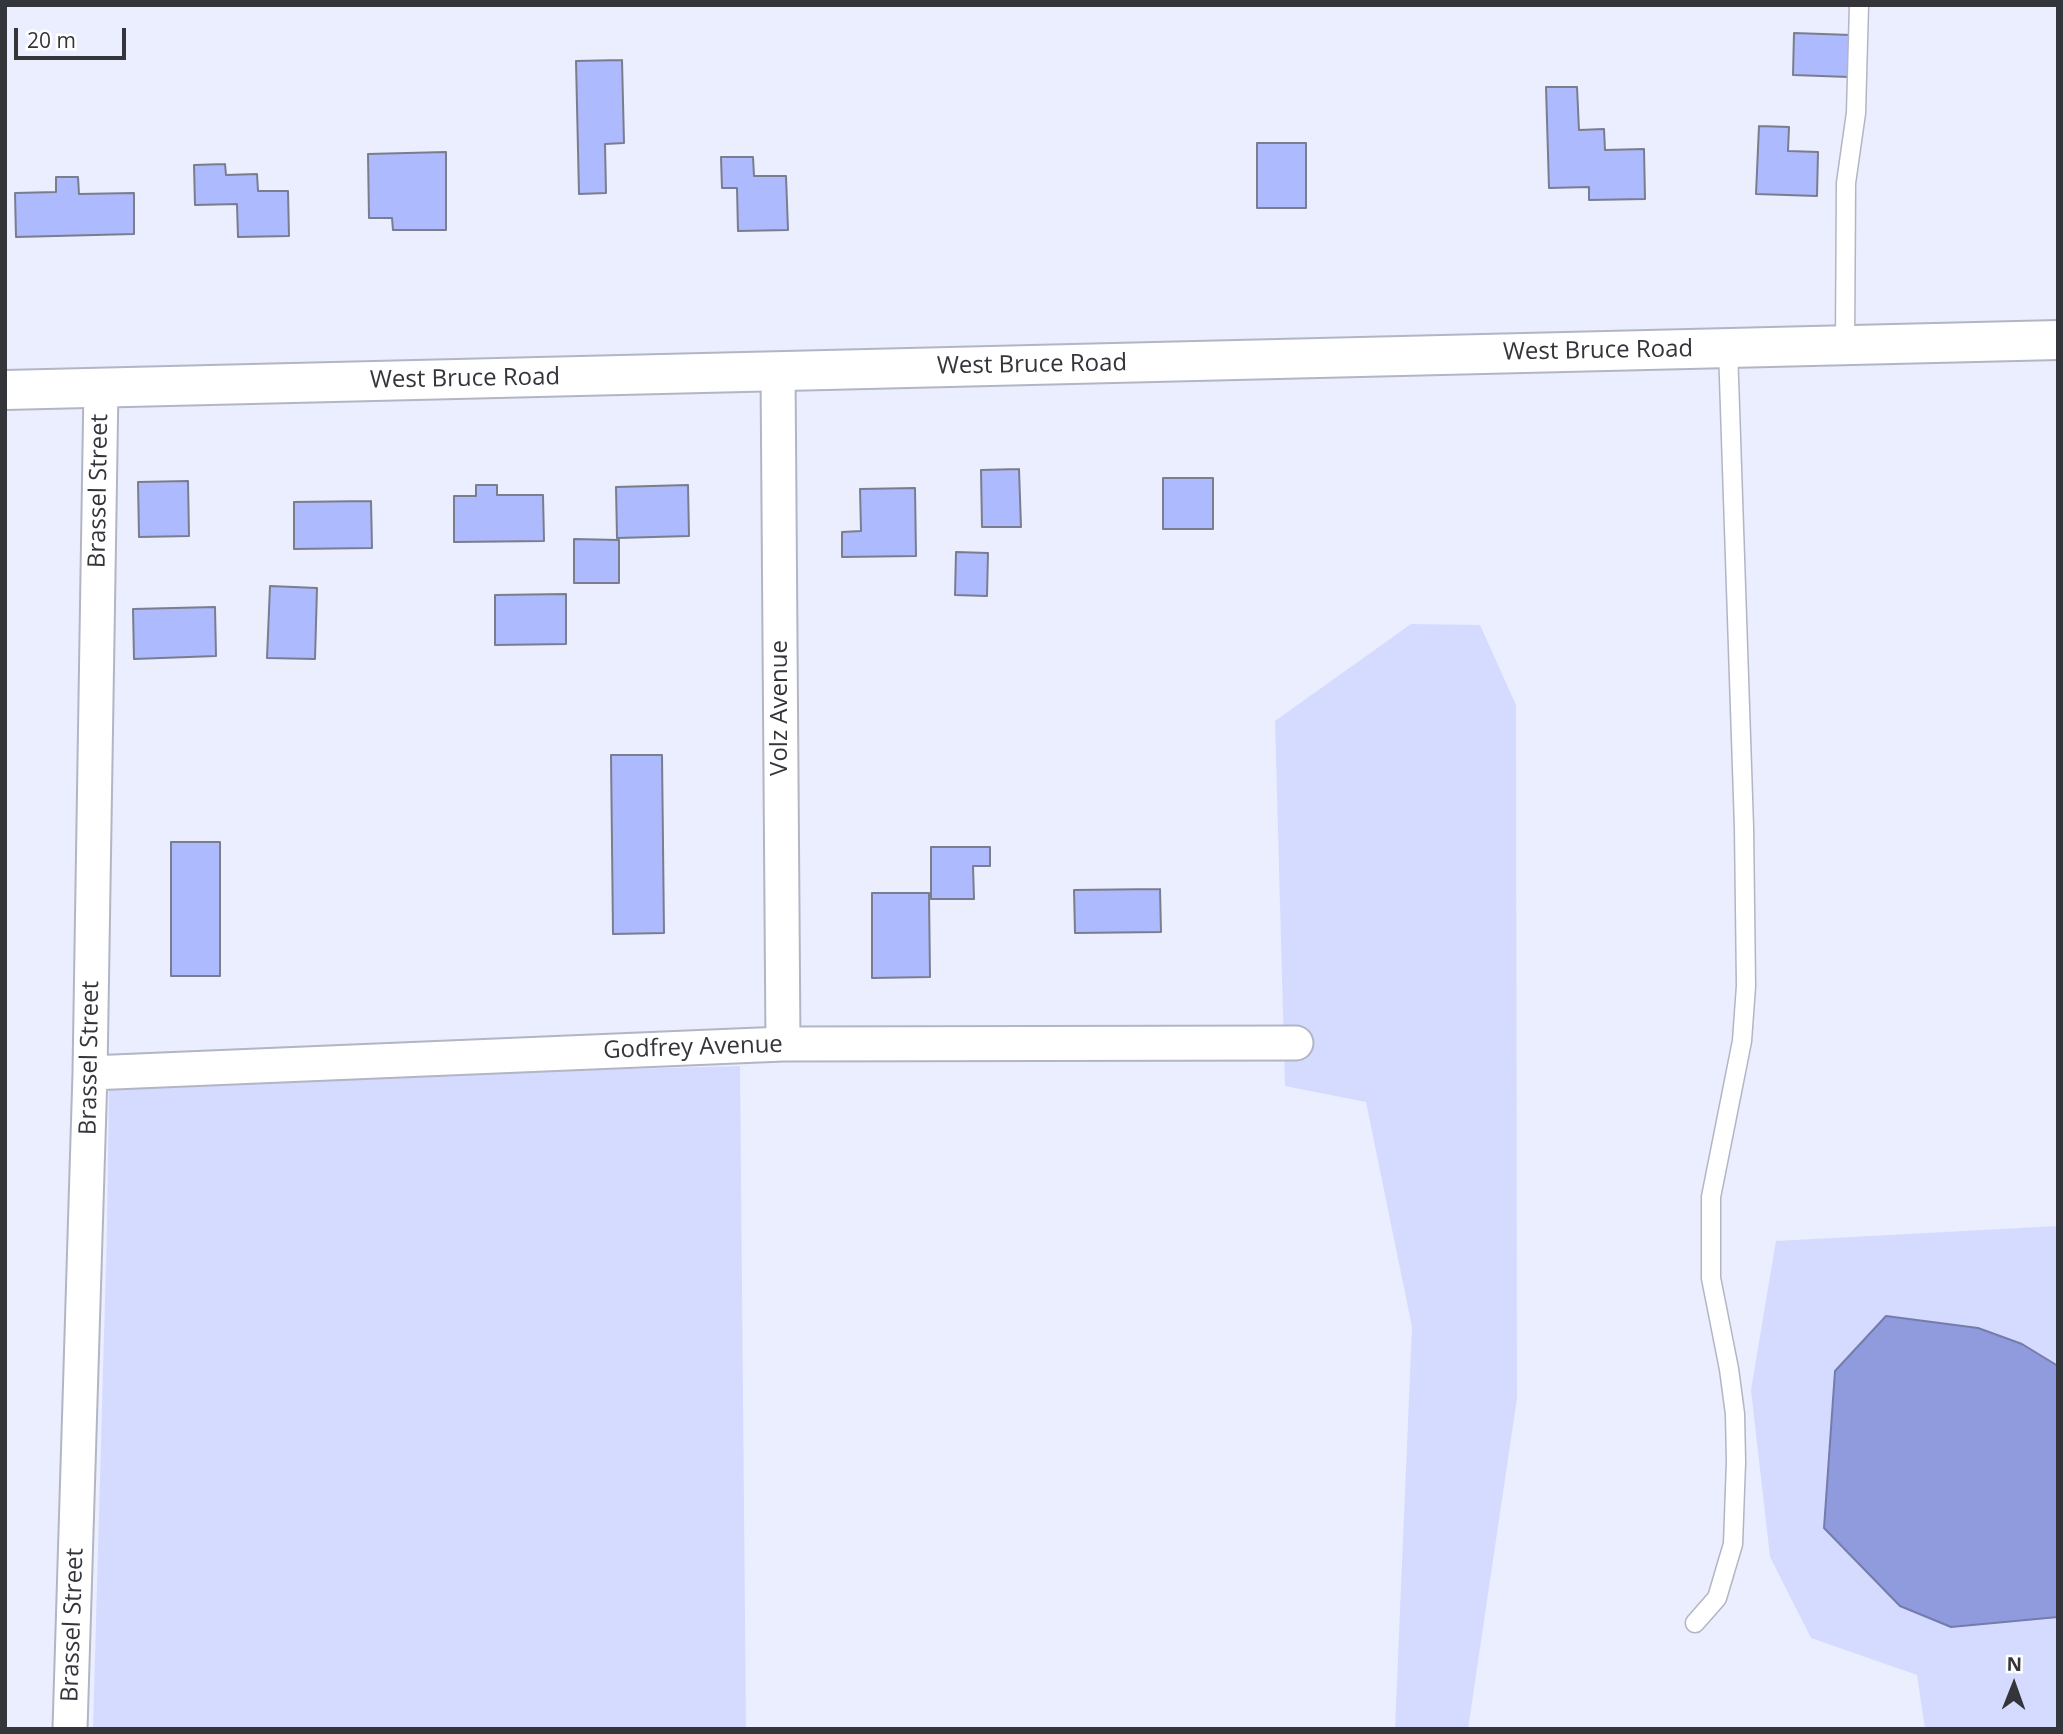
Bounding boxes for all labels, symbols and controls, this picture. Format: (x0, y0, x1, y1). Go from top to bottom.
scale bar (18, 14, 130, 58)
text: 20 m (27, 26, 76, 54)
street label: West Bruce Road (1503, 335, 1693, 367)
street label: West Bruce Road (937, 349, 1127, 381)
street label: West Bruce Road (370, 363, 560, 395)
street label: Brassel Street (83, 414, 115, 568)
street label: Volz Avenue (766, 640, 794, 776)
street label: Brassel Street (74, 981, 106, 1135)
street label: Godfrey Avenue (603, 1030, 783, 1066)
street label: Brassel Street (56, 1547, 90, 1703)
north arrow (1979, 1650, 2049, 1720)
text: N (2006, 1651, 2022, 1677)

